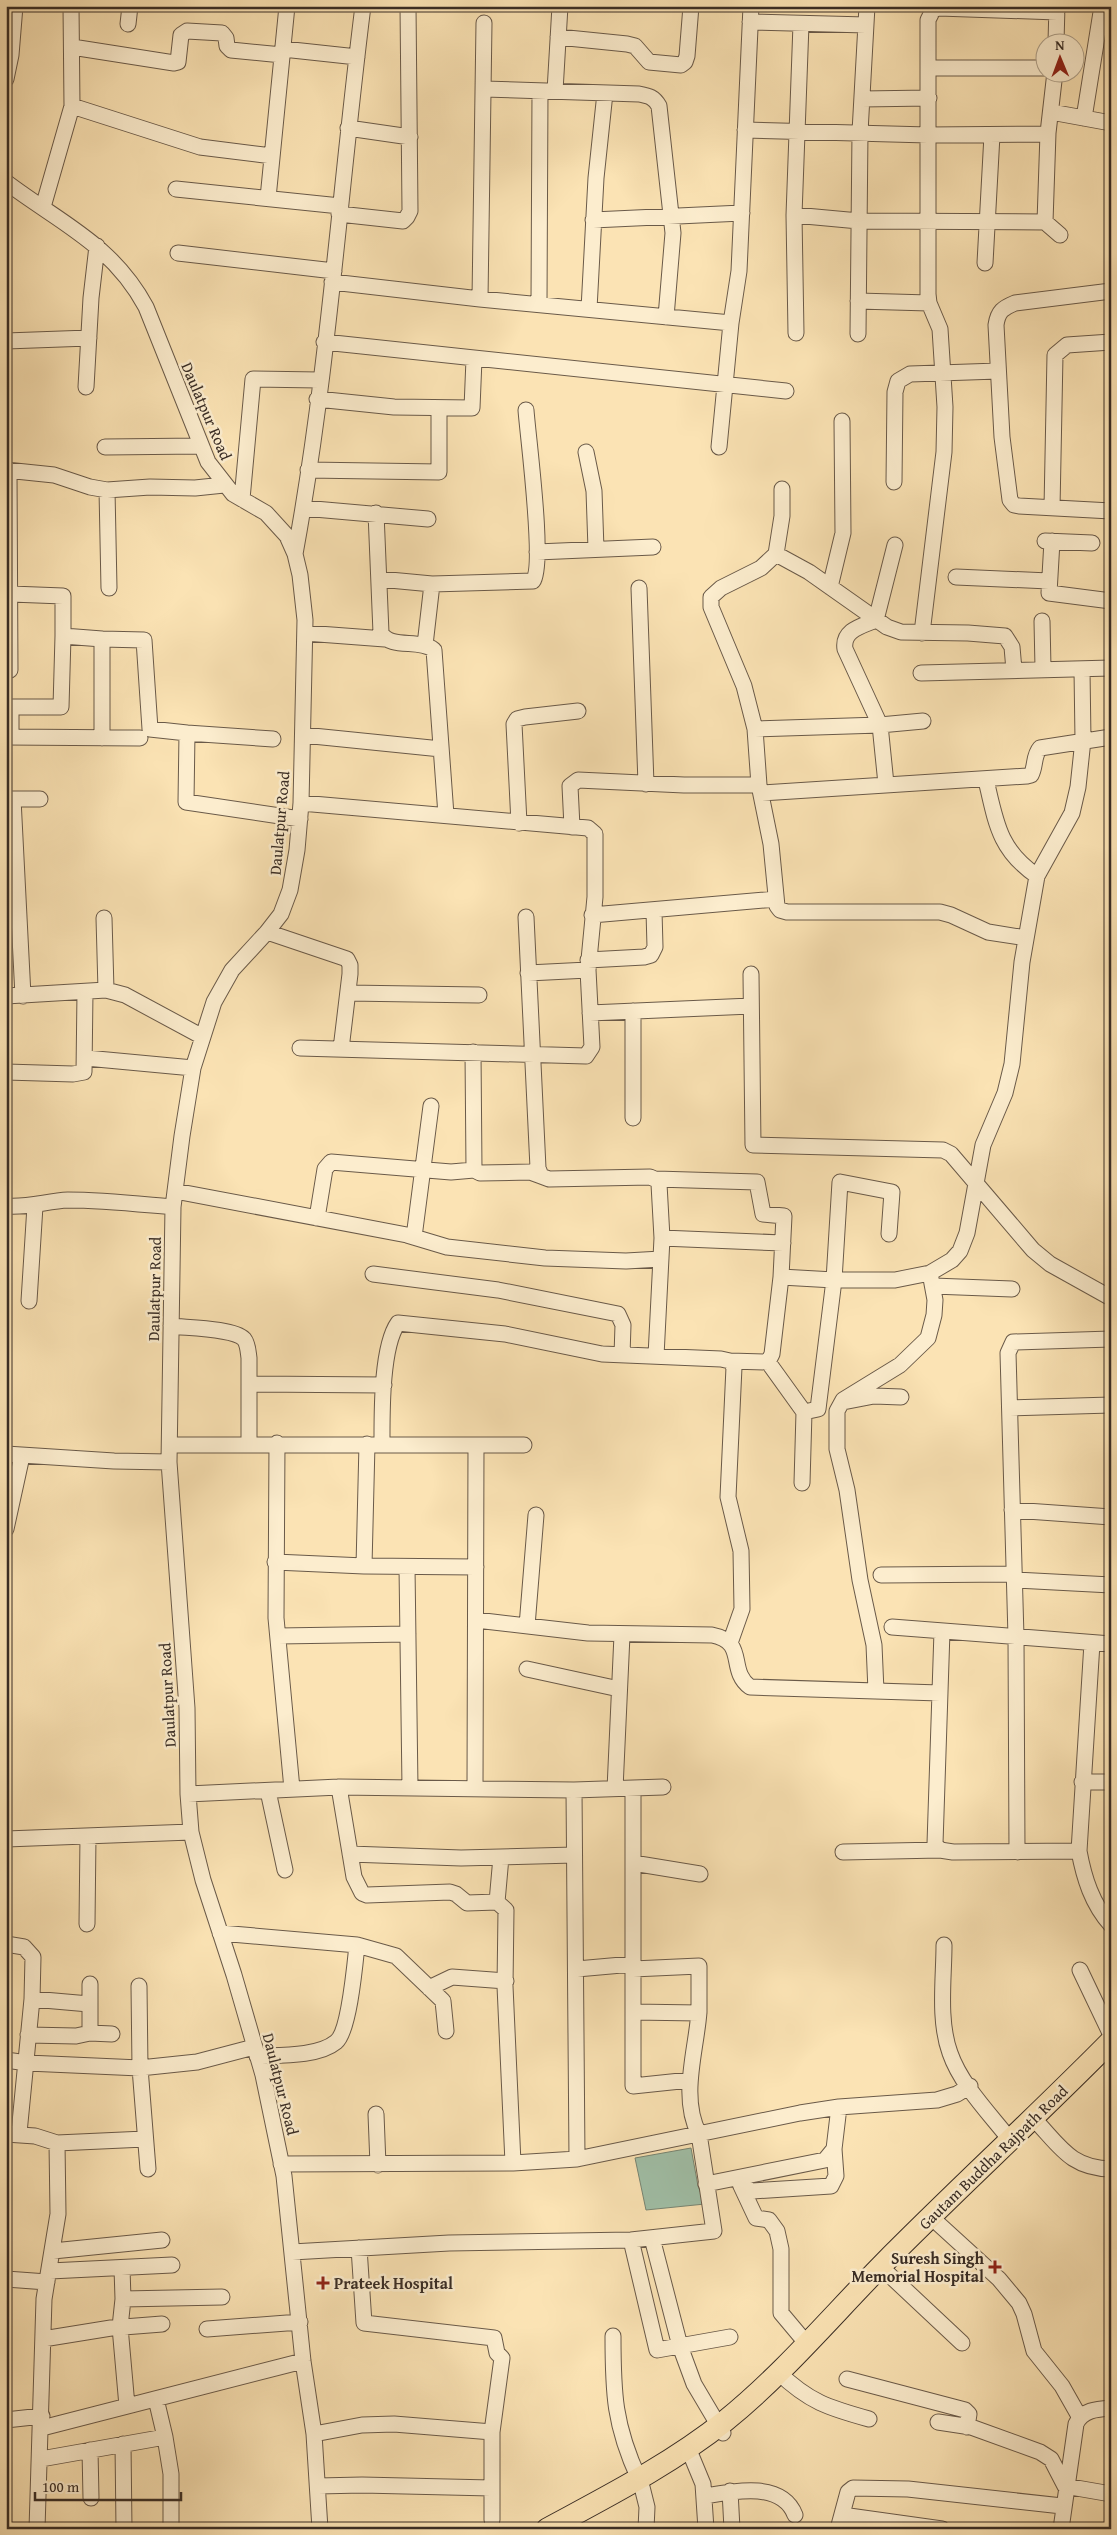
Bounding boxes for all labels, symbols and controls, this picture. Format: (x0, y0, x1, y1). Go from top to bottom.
north arrow (1034, 32, 1084, 82)
text: N (1055, 35, 1065, 55)
street label: Daulatpur Road (176, 358, 239, 464)
street label: Daulatpur Road (262, 769, 296, 876)
street label: Daulatpur Road (141, 1236, 167, 1341)
street label: Daulatpur Road (152, 1642, 182, 1748)
street label: Daulatpur Road (257, 2030, 305, 2138)
street label: Gautam Buddha Rajpath Road (913, 2079, 1073, 2235)
place label: Suresh Singh Memorial Hospital (851, 2246, 985, 2288)
marker: Suresh Singh Memorial Hospital (988, 2260, 1002, 2274)
place label: Prateek Hospital (334, 2271, 453, 2295)
marker: Prateek Hospital (316, 2276, 330, 2290)
scale bar (35, 2470, 181, 2502)
text: 100 m (42, 2476, 80, 2497)

